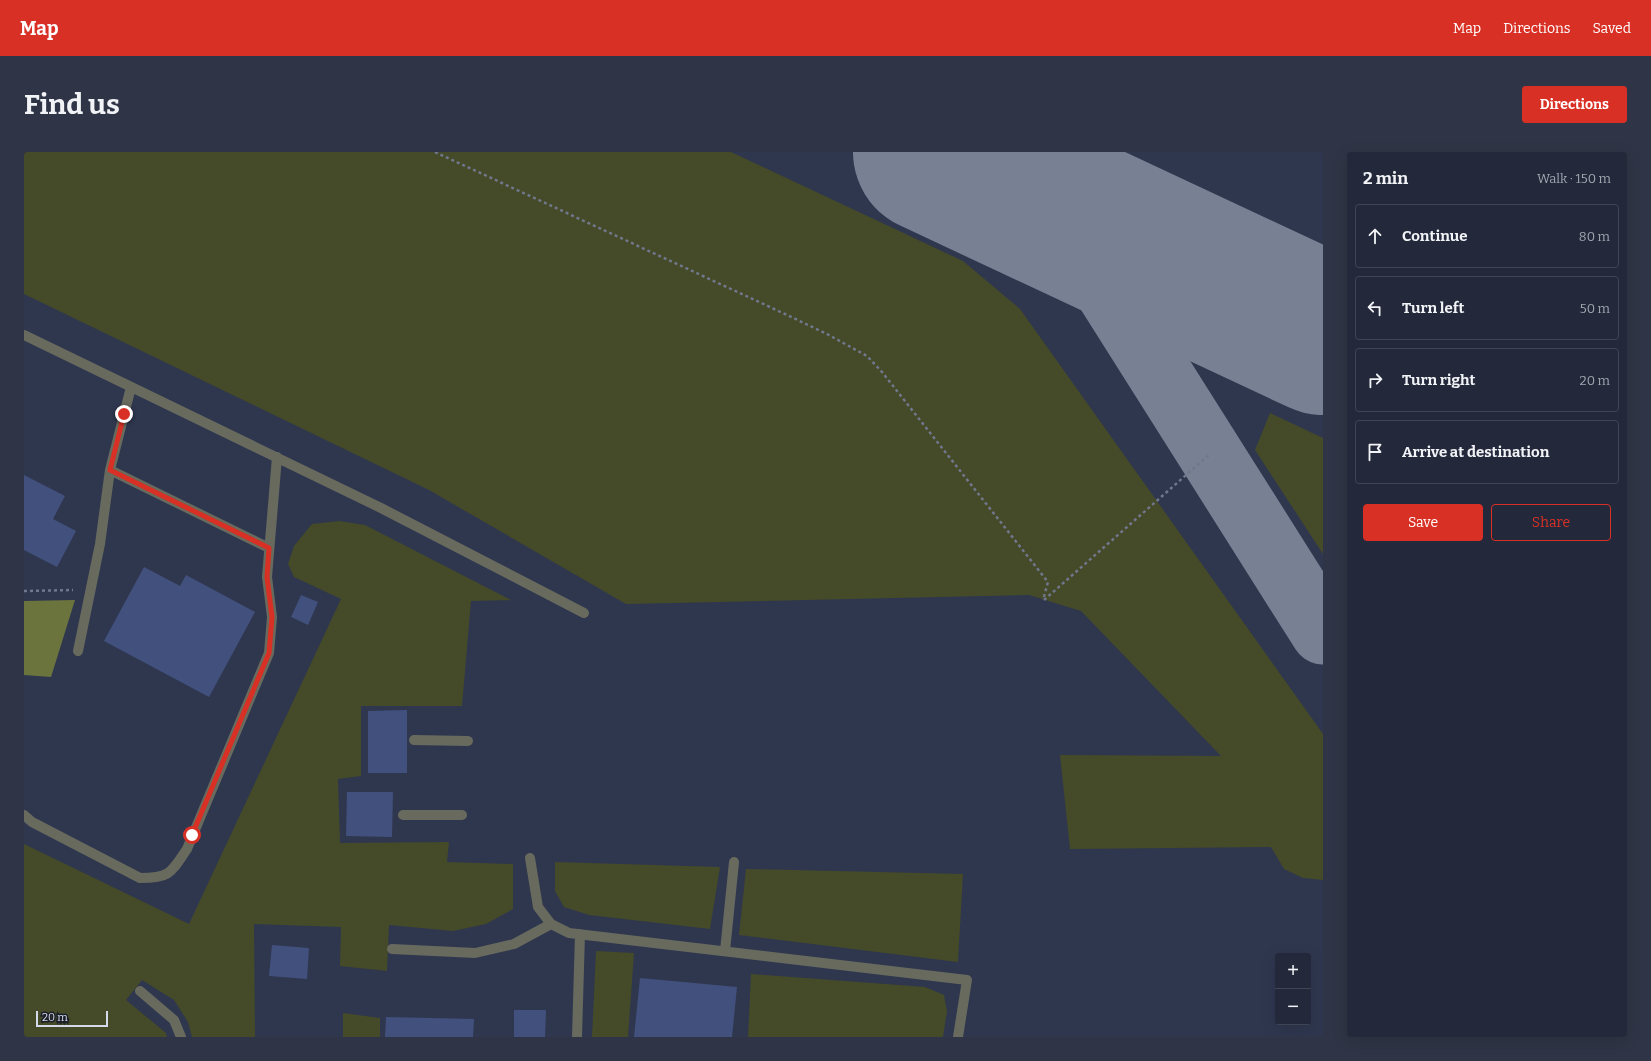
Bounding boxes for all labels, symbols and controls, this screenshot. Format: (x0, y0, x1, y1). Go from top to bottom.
text: Map (20, 17, 59, 40)
text: Map (1453, 20, 1481, 37)
text: Directions (1503, 20, 1571, 37)
text: Saved (1593, 20, 1631, 37)
button: Directions (1522, 86, 1627, 123)
text: Find us (24, 88, 120, 121)
text: 2 min (1363, 168, 1408, 189)
text: Walk · 150 m (1537, 171, 1611, 186)
icon: ahead (1364, 225, 1386, 247)
text: Continue (1402, 227, 1468, 245)
text: 80 m (1579, 229, 1610, 244)
icon: left (1364, 297, 1386, 319)
text: Turn left (1402, 299, 1464, 317)
text: 50 m (1580, 301, 1610, 316)
icon: right (1364, 369, 1386, 391)
text: Turn right (1402, 371, 1475, 389)
text: 20 m (1580, 373, 1610, 388)
route end (115, 405, 133, 423)
icon: arrive (1364, 441, 1386, 463)
text: Arrive at destination (1402, 443, 1549, 461)
button: Save (1363, 504, 1483, 541)
button: Share (1491, 504, 1611, 541)
route start (183, 826, 201, 844)
map controls (1275, 953, 1311, 1025)
button: + (1275, 953, 1311, 989)
button: − (1275, 989, 1311, 1025)
scale bar (36, 1009, 108, 1028)
text: 20 m (42, 1011, 68, 1024)

